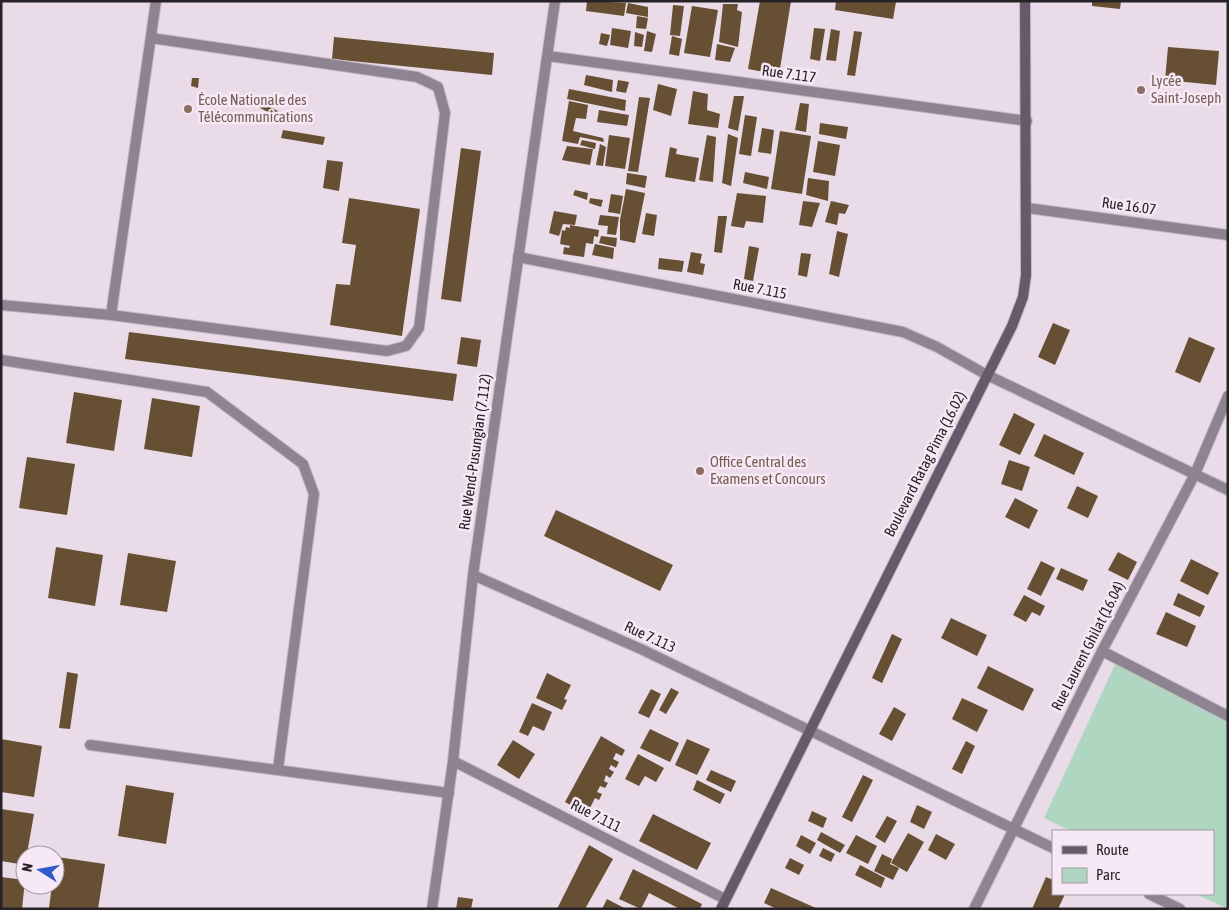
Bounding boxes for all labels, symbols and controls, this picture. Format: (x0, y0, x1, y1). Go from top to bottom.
street label: Rue 7.117 (761, 61, 817, 86)
place label: Lycée Saint-Joseph (1151, 72, 1221, 106)
marker: Lycée Saint-Joseph (1135, 84, 1147, 96)
place label: École Nationale des Télécommunications (198, 91, 313, 125)
marker: École Nationale des Télécommunications (182, 103, 194, 115)
street label: Rue 16.07 (1101, 193, 1157, 218)
street label: Rue 7.115 (732, 275, 788, 302)
street label: Rue Wend-Pusungian (7.112) (455, 373, 494, 531)
street label: Boulevard Ratag Pima (16.02) (880, 388, 969, 539)
place label: Office Central des Examens et Concours (710, 453, 826, 487)
marker: Office Central des Examens et Concours (694, 465, 706, 477)
street label: Rue Laurent Ghilat (16.04) (1048, 578, 1127, 713)
street label: Rue 7.113 (622, 617, 678, 656)
street label: Rue 7.111 (568, 796, 624, 835)
legend (1052, 830, 1214, 895)
text: Route (1096, 841, 1129, 858)
north arrow (15, 845, 65, 895)
text: N (19, 862, 36, 873)
text: Parc (1096, 866, 1120, 883)

